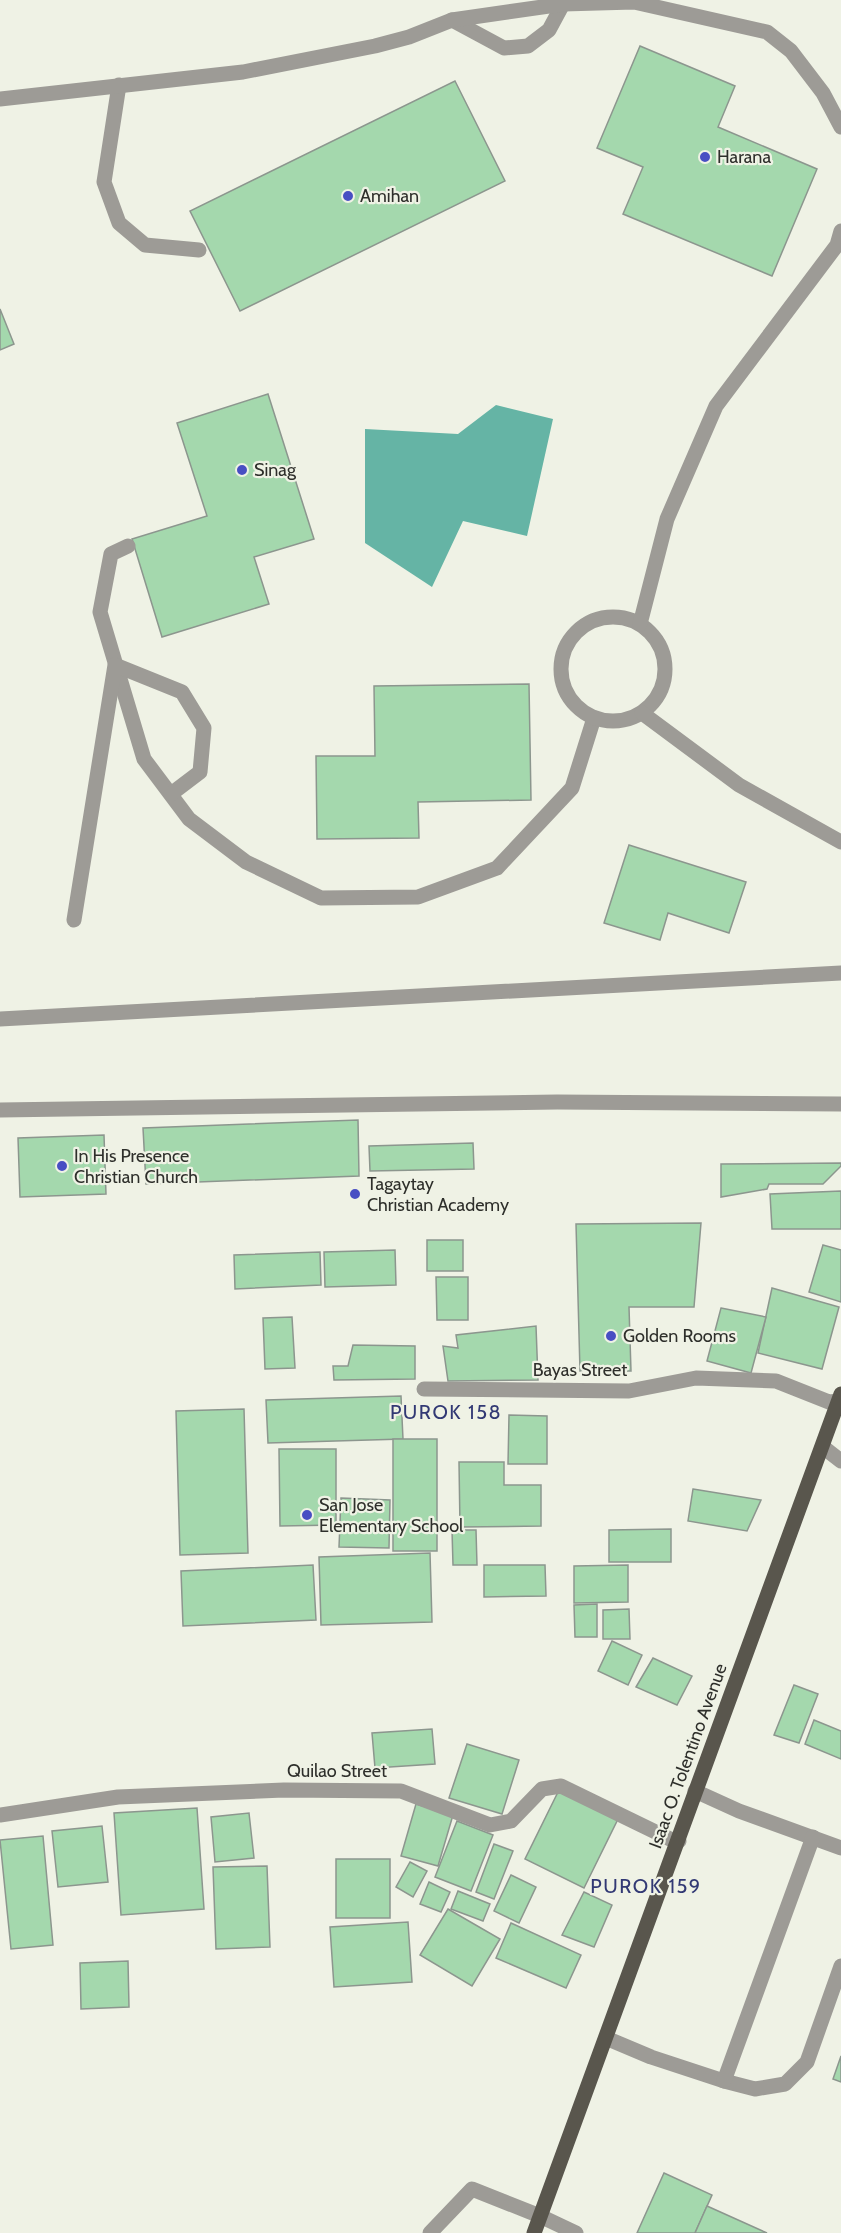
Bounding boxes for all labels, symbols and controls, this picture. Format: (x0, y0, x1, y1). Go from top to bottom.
place label: Harana (717, 146, 771, 168)
marker: Harana (698, 150, 712, 164)
place label: Amihan (360, 185, 419, 207)
marker: Amihan (341, 189, 355, 203)
place label: Sinag (254, 459, 297, 481)
marker: Sinag (235, 463, 249, 477)
place label: In His Presence Christian Church (74, 1145, 198, 1188)
marker: In His Presence Christian Church (55, 1159, 69, 1173)
place label: Tagaytay Christian Academy (367, 1173, 509, 1216)
marker: Tagaytay Christian Academy (348, 1187, 362, 1201)
place label: Golden Rooms (623, 1325, 736, 1347)
marker: Golden Rooms (604, 1329, 618, 1343)
street label: Bayas Street (533, 1359, 627, 1381)
district label: PUROK 158 (390, 1400, 502, 1424)
place label: San Jose Elementary School (319, 1494, 464, 1537)
marker: San Jose Elementary School (300, 1508, 314, 1522)
street label: Isaac O. Tolentino Avenue (644, 1661, 732, 1851)
street label: Quilao Street (287, 1760, 387, 1782)
district label: PUROK 159 (590, 1874, 702, 1898)

